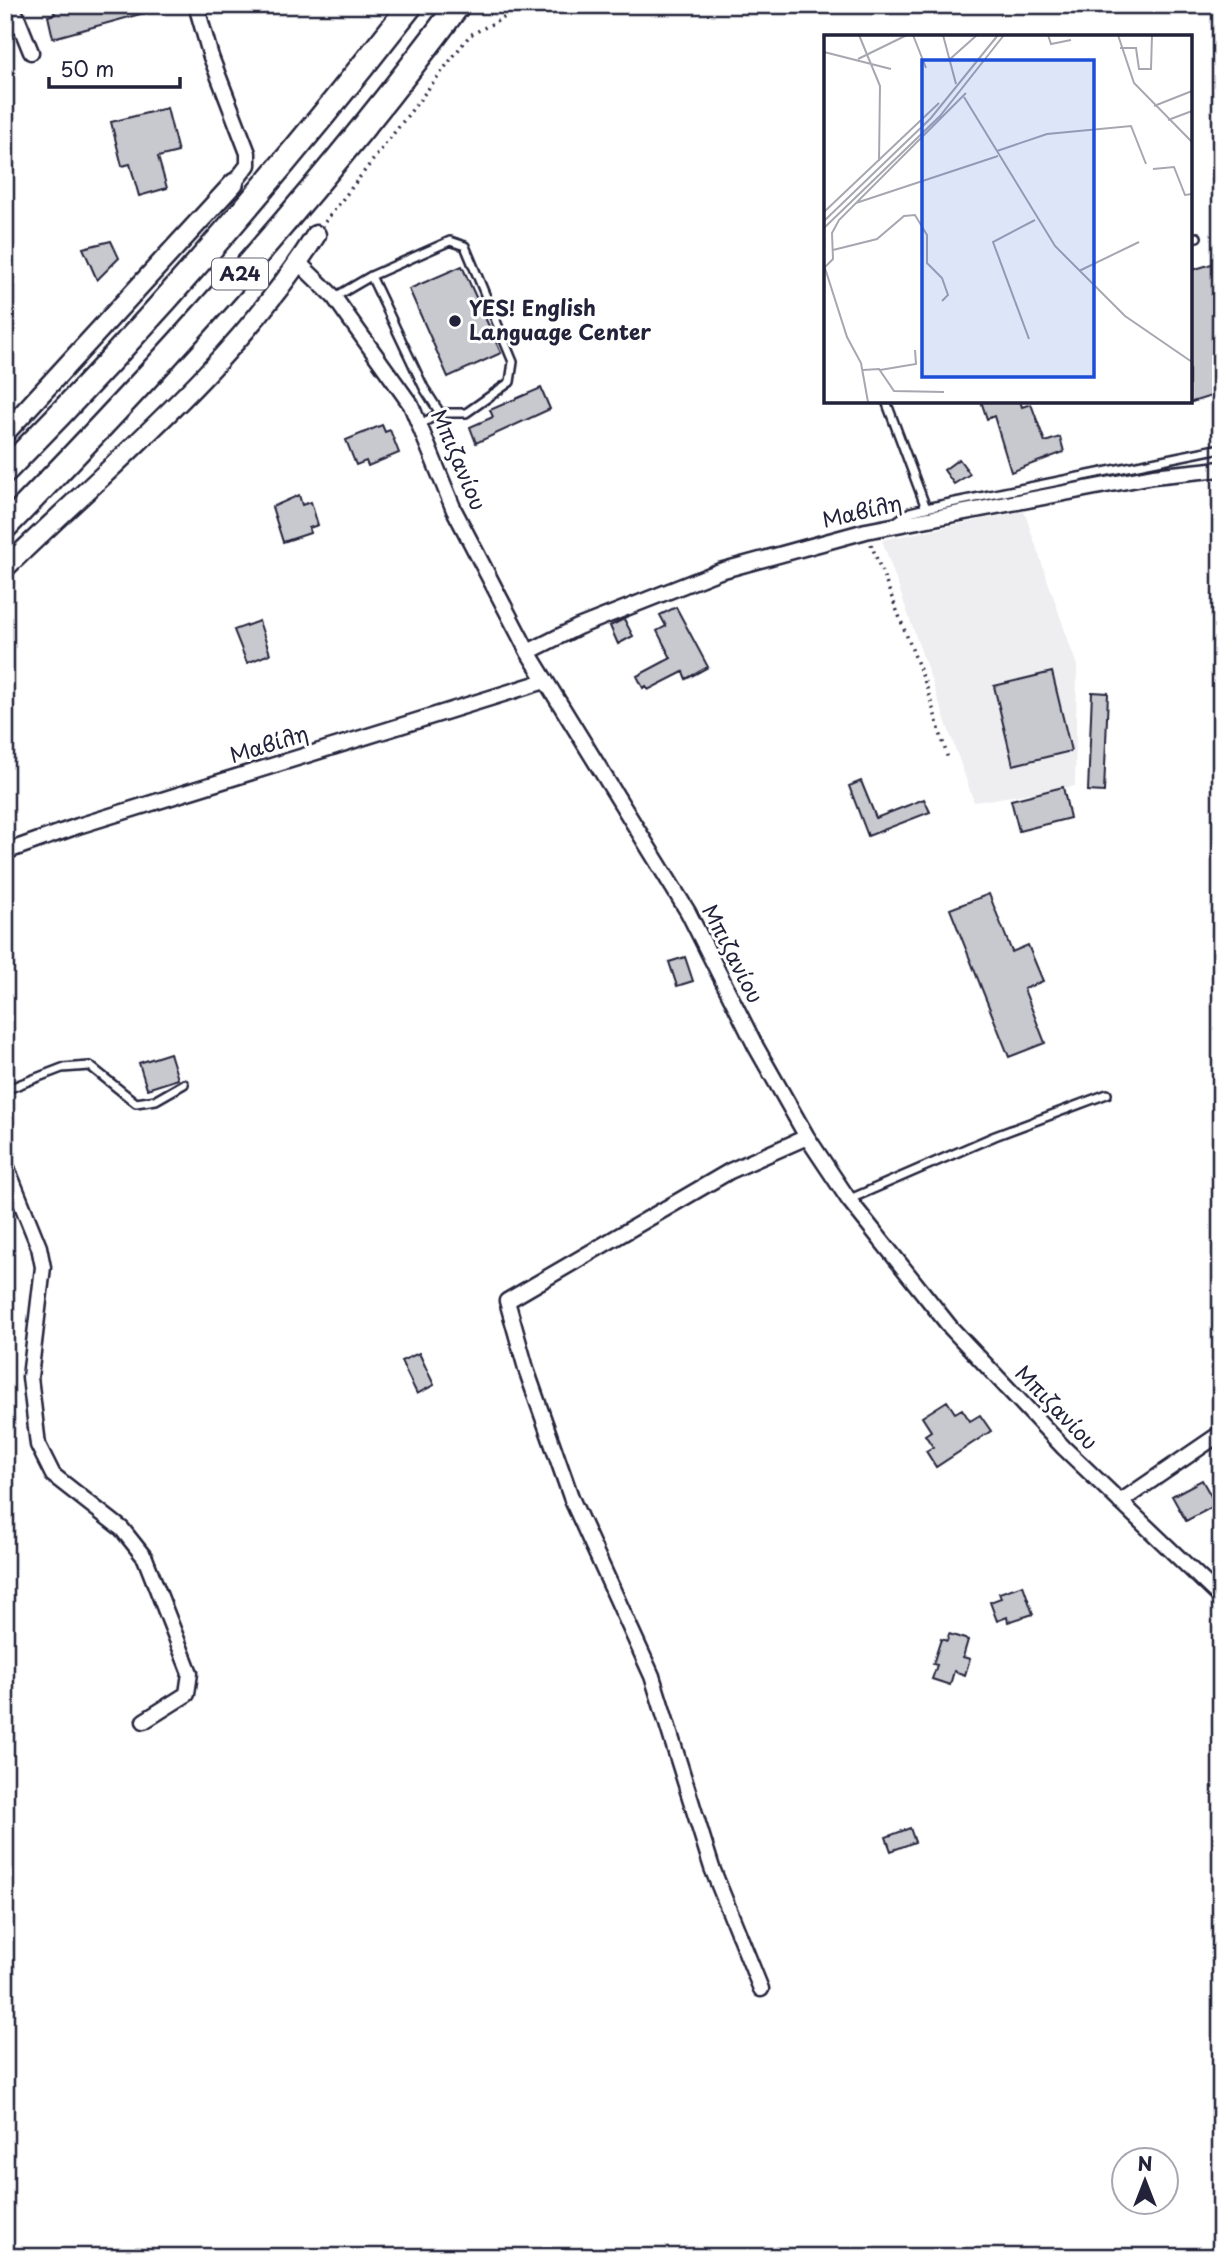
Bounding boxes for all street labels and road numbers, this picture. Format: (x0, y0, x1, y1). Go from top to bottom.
road number: Α24 (212, 258, 268, 290)
street label: Μπιζανίου (424, 404, 496, 515)
street label: Μαβίλη (819, 485, 905, 535)
street label: Μαβίλη (225, 716, 312, 770)
street label: Μπιζανίου (695, 898, 772, 1008)
street label: Μπιζανίου (1009, 1357, 1106, 1456)

